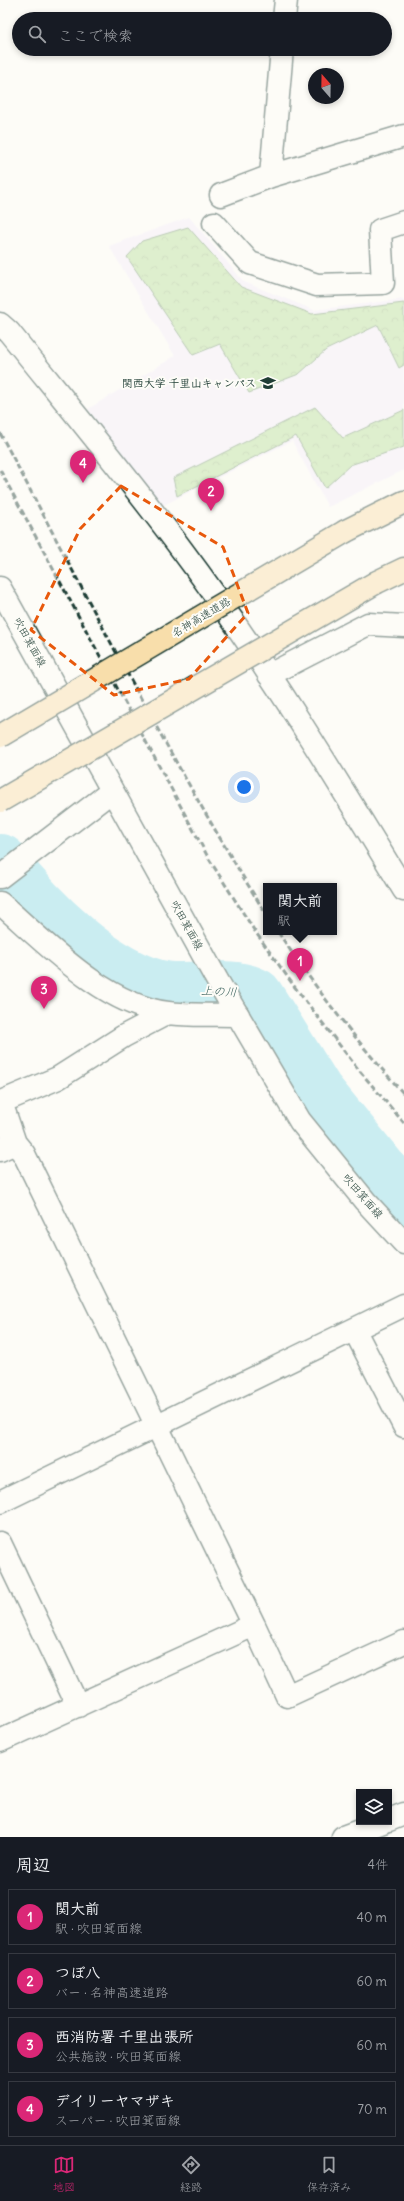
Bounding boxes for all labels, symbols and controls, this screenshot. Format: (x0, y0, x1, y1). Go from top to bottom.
search box (12, 12, 392, 56)
icon: search (26, 23, 48, 45)
text: ここで検索 (58, 26, 133, 45)
north arrow (308, 68, 344, 104)
school or university icon: 関西大学 千里山キャンパス (259, 374, 277, 392)
place label: 関西大学 千里山キャンパス (122, 376, 256, 390)
pin: 4 (70, 450, 96, 483)
pin: 2 (198, 478, 224, 511)
street label: 名神高速道路 (169, 594, 233, 640)
street label: 吹田箕面線 (11, 615, 49, 669)
your location (234, 777, 254, 797)
popup (263, 883, 337, 935)
text: 関大前 (277, 891, 323, 910)
street label: 吹田箕面線 (168, 898, 206, 952)
text: 駅 (277, 912, 291, 929)
pin: 1 (287, 948, 313, 981)
pin: 3 (31, 976, 57, 1009)
water label: 上の川 (201, 983, 237, 999)
street label: 吹田箕面線 (340, 1171, 386, 1221)
map controls (356, 1789, 392, 1825)
button: layers (356, 1789, 392, 1825)
text: 周辺 (16, 1854, 50, 1876)
text: 4件 (367, 1856, 388, 1873)
text: 関大前 (55, 1899, 100, 1918)
text: 1 (27, 1909, 33, 1926)
text: 40 m (356, 1909, 387, 1926)
text: 駅 · 吹田箕面線 (55, 1920, 142, 1937)
text: つぼ八 (55, 1963, 100, 1982)
text: 2 (26, 1973, 34, 1990)
text: 60 m (356, 1973, 387, 1990)
text: バー · 名神高速道路 (55, 1984, 168, 2001)
text: 西消防署 千里出張所 (55, 2027, 194, 2046)
text: 3 (26, 2037, 34, 2054)
text: 60 m (356, 2037, 387, 2054)
text: 公共施設 · 吹田箕面線 (55, 2048, 181, 2065)
text: デイリーヤマザキ (55, 2091, 175, 2110)
text: 4 (26, 2101, 34, 2118)
text: 70 m (358, 2101, 387, 2118)
text: スーパー · 吹田箕面線 (55, 2112, 181, 2129)
tab: 地図 (53, 2154, 75, 2194)
tab: 経路 (180, 2154, 202, 2194)
tab: 保存済み (307, 2154, 351, 2194)

